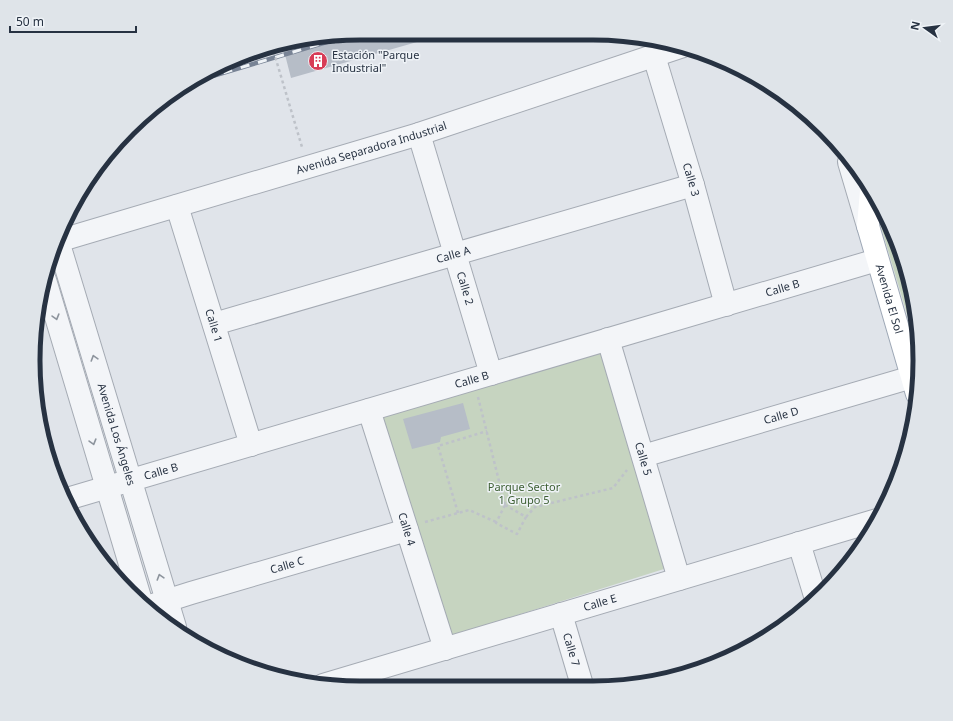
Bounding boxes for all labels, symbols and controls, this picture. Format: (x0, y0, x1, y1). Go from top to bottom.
scale bar (10, 8, 136, 34)
north arrow (905, 8, 945, 48)
text: 50 m (16, 13, 44, 30)
text: N (906, 19, 923, 32)
place label: Estación "Parque Industrial" (332, 47, 419, 75)
building icon: Estación "Parque Industrial" (307, 50, 329, 72)
street label: Avenida Separadora Industrial (294, 117, 449, 177)
street label: Calle 3 (680, 161, 704, 198)
street label: Calle A (434, 242, 473, 266)
street label: Avenida El Sol (872, 262, 907, 335)
street label: Calle 2 (454, 270, 478, 307)
street label: Calle B (763, 275, 801, 300)
street label: Calle 1 (202, 307, 227, 344)
one-way arrow (51, 314, 60, 321)
one-way arrow (90, 355, 99, 362)
street label: Calle B (453, 367, 491, 391)
street label: Avenida Los Ángeles (95, 381, 140, 487)
street label: Calle D (762, 403, 800, 427)
one-way arrow (88, 438, 97, 445)
street label: Calle 5 (632, 440, 656, 477)
street label: Calle B (142, 459, 180, 483)
park label: Parque Sector 1 Grupo 5 (488, 479, 561, 507)
street label: Calle 4 (395, 510, 420, 548)
street label: Calle C (268, 552, 306, 577)
one-way arrow (156, 573, 165, 580)
street label: Calle E (581, 590, 618, 614)
street label: Calle 7 (560, 631, 584, 668)

